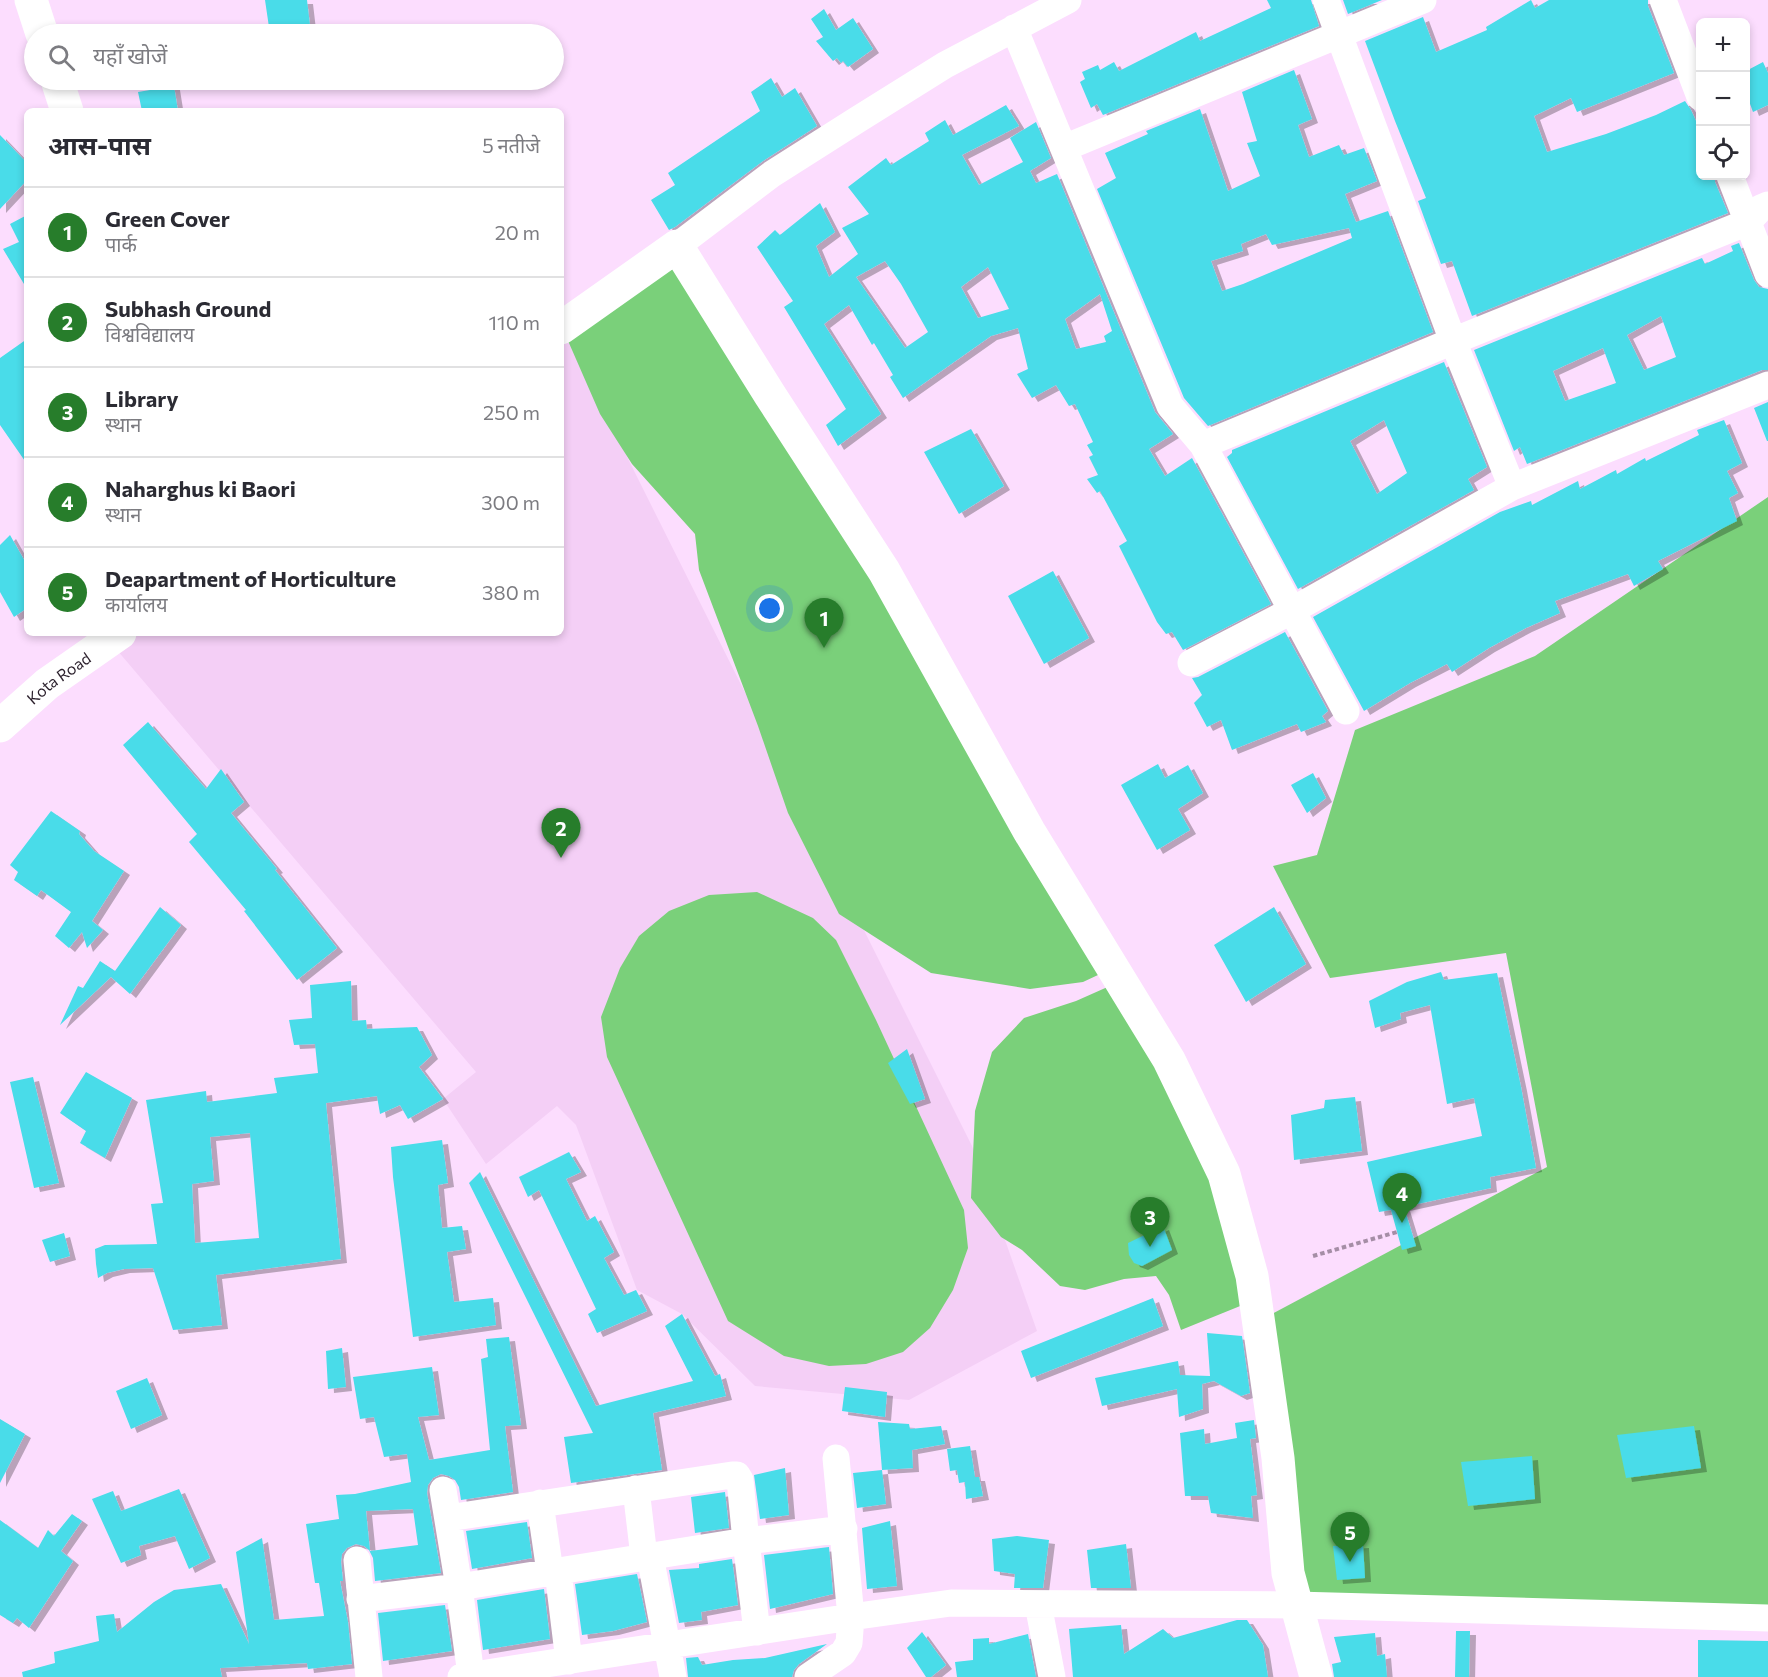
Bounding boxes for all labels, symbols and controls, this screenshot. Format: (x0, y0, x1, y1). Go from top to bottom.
map controls (1696, 18, 1750, 180)
button: + (1696, 18, 1750, 72)
search box (24, 24, 564, 90)
icon: search (45, 41, 78, 74)
text: यहाँ खोजें (93, 42, 167, 69)
button: − (1696, 72, 1750, 126)
button: locate (1696, 126, 1750, 180)
text: आस-पास (48, 129, 151, 160)
text: 5 नतीजे (482, 133, 540, 157)
text: Green Cover (105, 205, 230, 232)
text: 1 (63, 220, 72, 244)
text: 20 m (495, 220, 540, 244)
text: पार्क (105, 232, 137, 256)
text: Subhash Ground (105, 295, 271, 322)
text: 2 (62, 310, 73, 334)
text: 110 m (489, 310, 540, 334)
text: विश्वविद्यालय (105, 322, 194, 346)
text: Library (105, 385, 179, 412)
text: 3 (62, 400, 73, 424)
text: 250 m (483, 400, 540, 424)
text: स्थान (105, 412, 141, 436)
text: Naharghus ki Baori (105, 475, 296, 502)
text: 4 (61, 490, 74, 514)
text: 300 m (481, 490, 540, 514)
text: स्थान (105, 502, 141, 526)
text: Deapartment of Horticulture (105, 565, 396, 592)
text: 5 (62, 580, 73, 604)
text: 380 m (482, 580, 540, 604)
text: कार्यालय (105, 592, 167, 616)
your location (755, 594, 784, 623)
pin: 1 (804, 598, 844, 648)
street label: Kota Road (22, 647, 94, 707)
pin: 2 (542, 808, 580, 858)
pin: 4 (1382, 1174, 1422, 1223)
pin: 3 (1130, 1198, 1170, 1247)
pin: 5 (1330, 1512, 1370, 1562)

